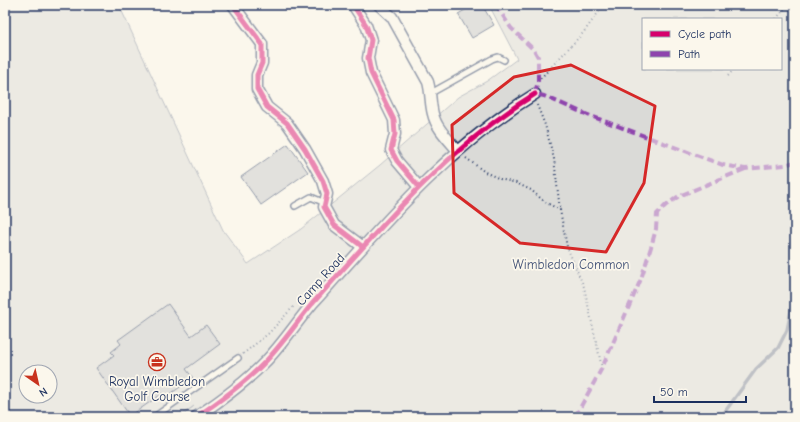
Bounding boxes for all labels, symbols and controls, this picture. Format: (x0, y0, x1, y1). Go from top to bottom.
legend (642, 18, 782, 70)
text: Cycle path (678, 27, 731, 41)
text: Path (678, 47, 700, 61)
street label: Camp Road (293, 250, 348, 308)
park label: Wimbledon Common (512, 257, 630, 272)
office icon: Royal Wimbledon Golf Course (147, 352, 167, 372)
north arrow (18, 364, 58, 404)
place label: Royal Wimbledon Golf Course (109, 374, 205, 404)
scale bar (654, 378, 746, 404)
text: N (37, 384, 50, 399)
text: 50 m (660, 385, 688, 399)

